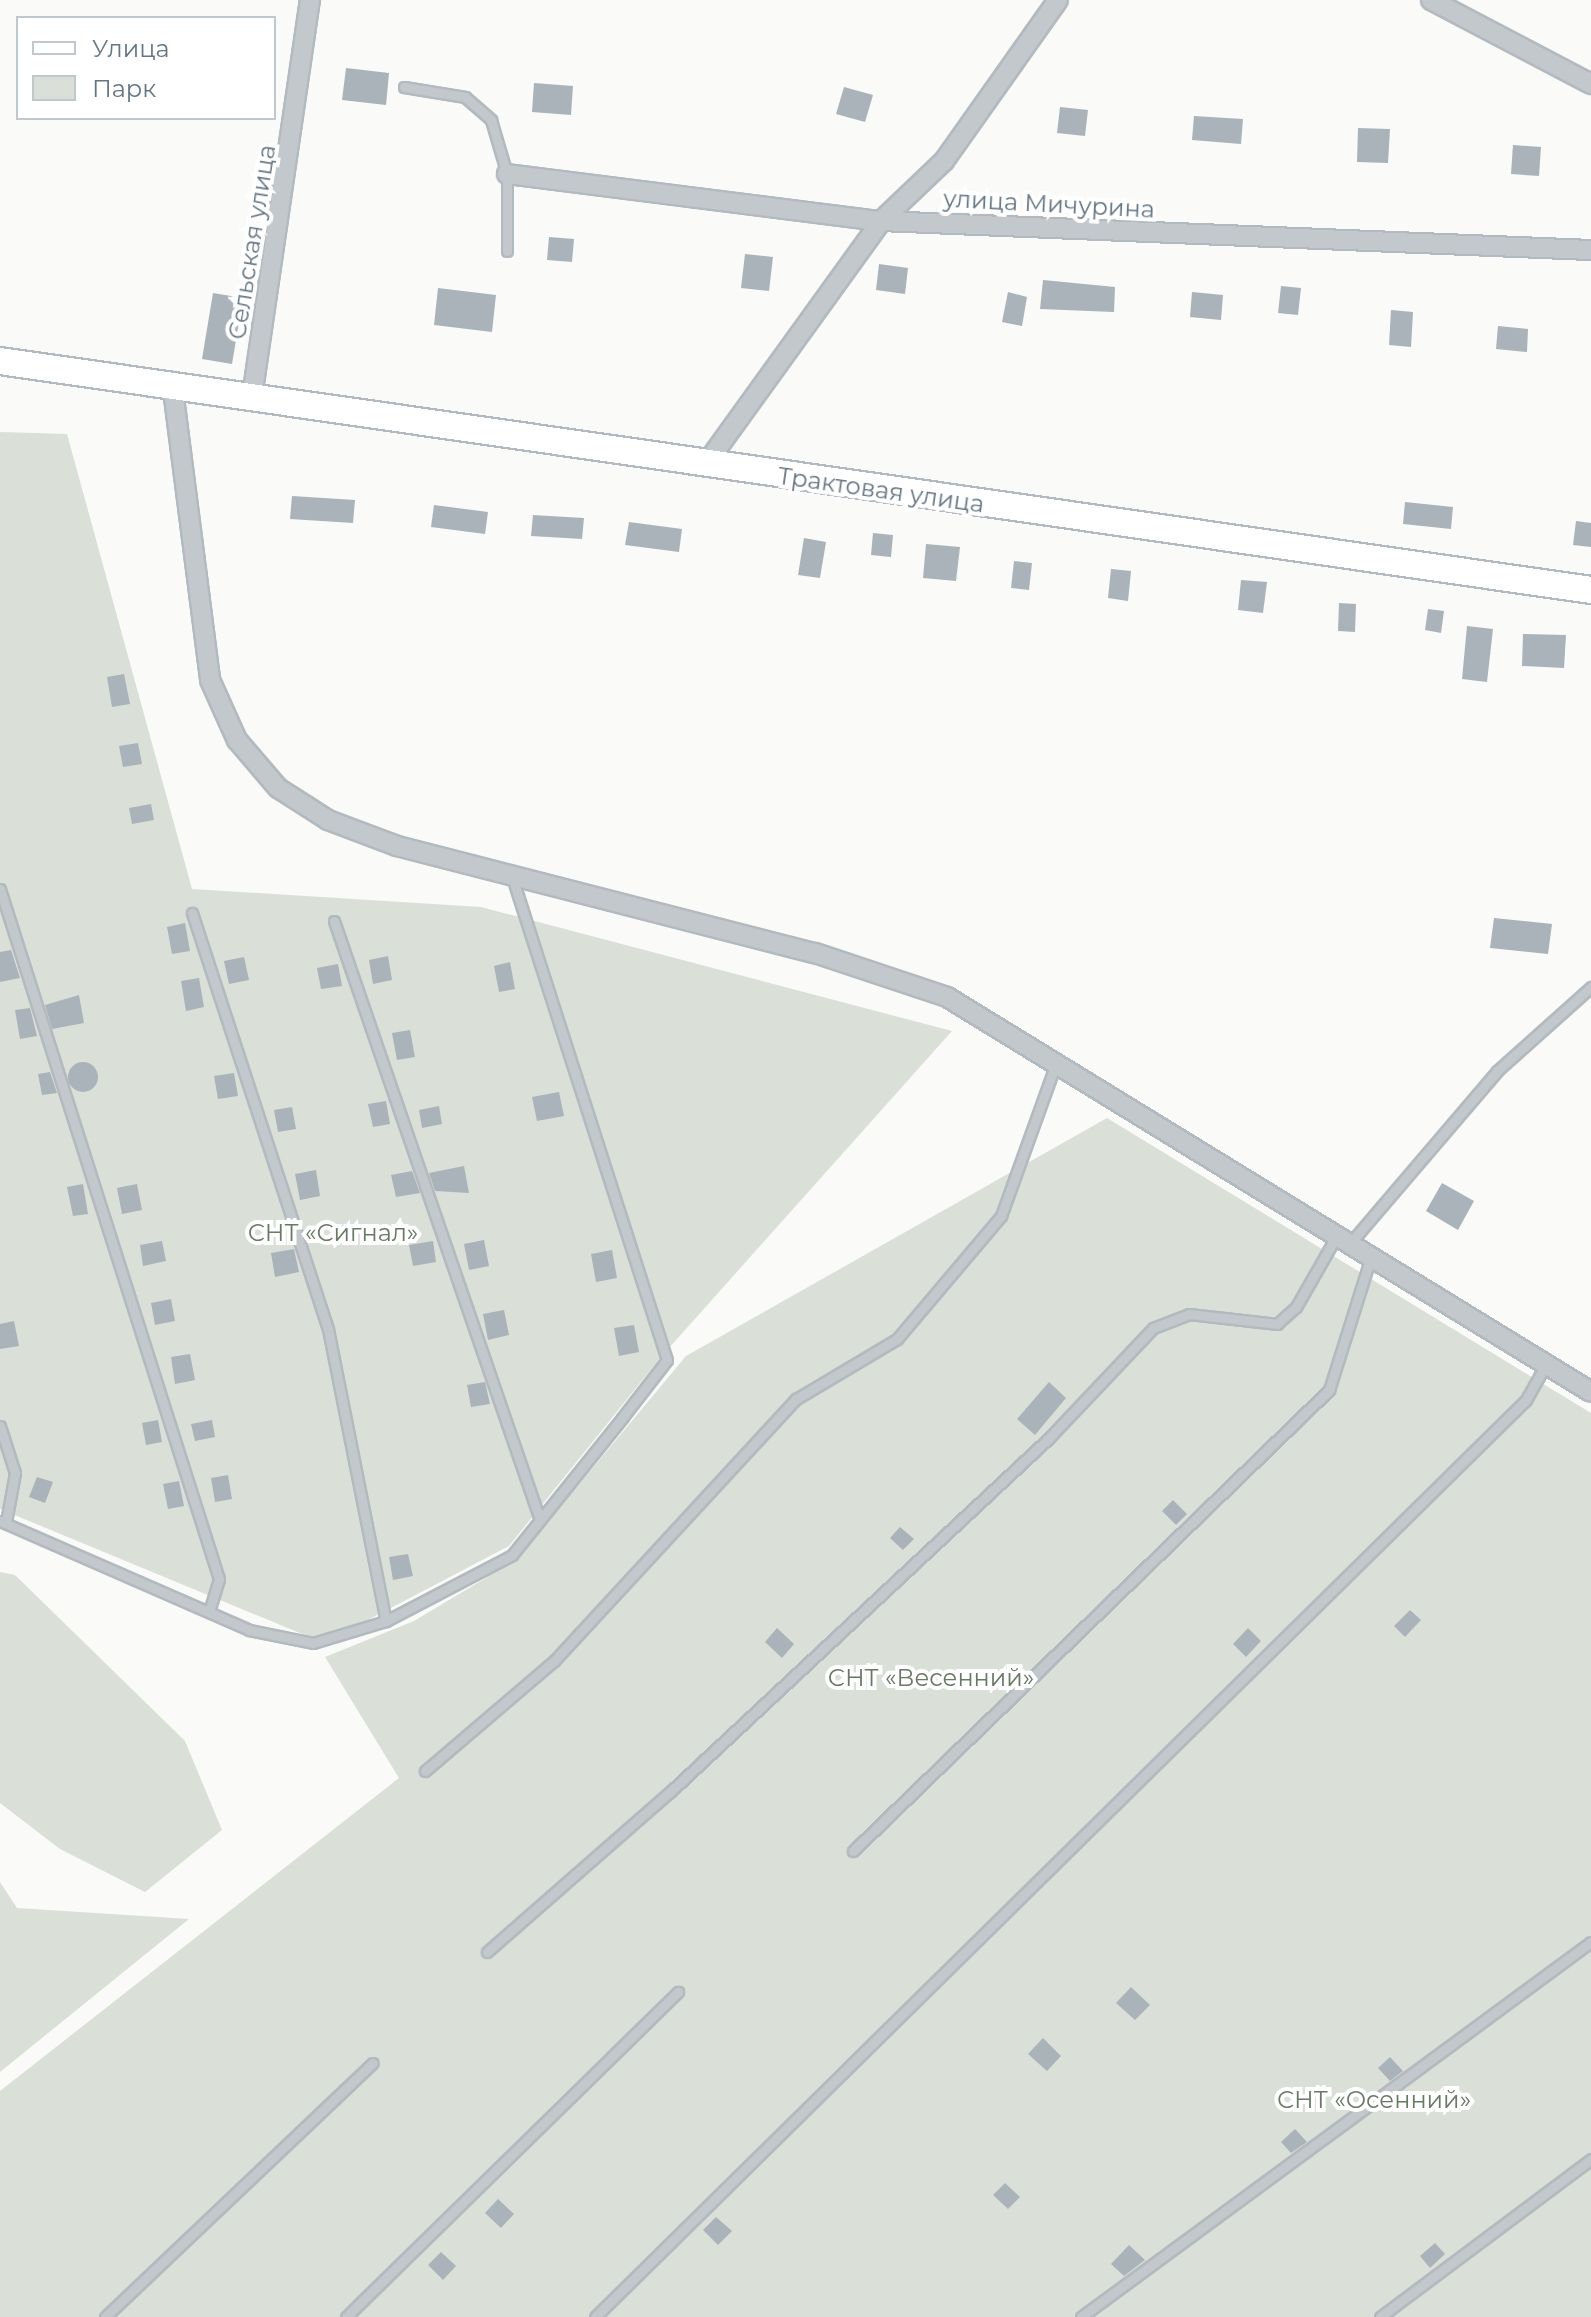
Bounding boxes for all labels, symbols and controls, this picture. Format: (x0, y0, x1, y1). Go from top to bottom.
legend (16, 16, 276, 120)
text: Улица (92, 34, 170, 63)
text: Парк (92, 74, 156, 103)
street label: Сельская улица (222, 143, 282, 341)
street label: улица Мичурина (943, 184, 1155, 224)
street label: Трактовая улица (776, 461, 986, 519)
park label: СНТ «Сигнал» (248, 1219, 418, 1247)
park label: СНТ «Весенний» (828, 1664, 1034, 1692)
park label: СНТ «Осенний» (1277, 2086, 1471, 2114)

